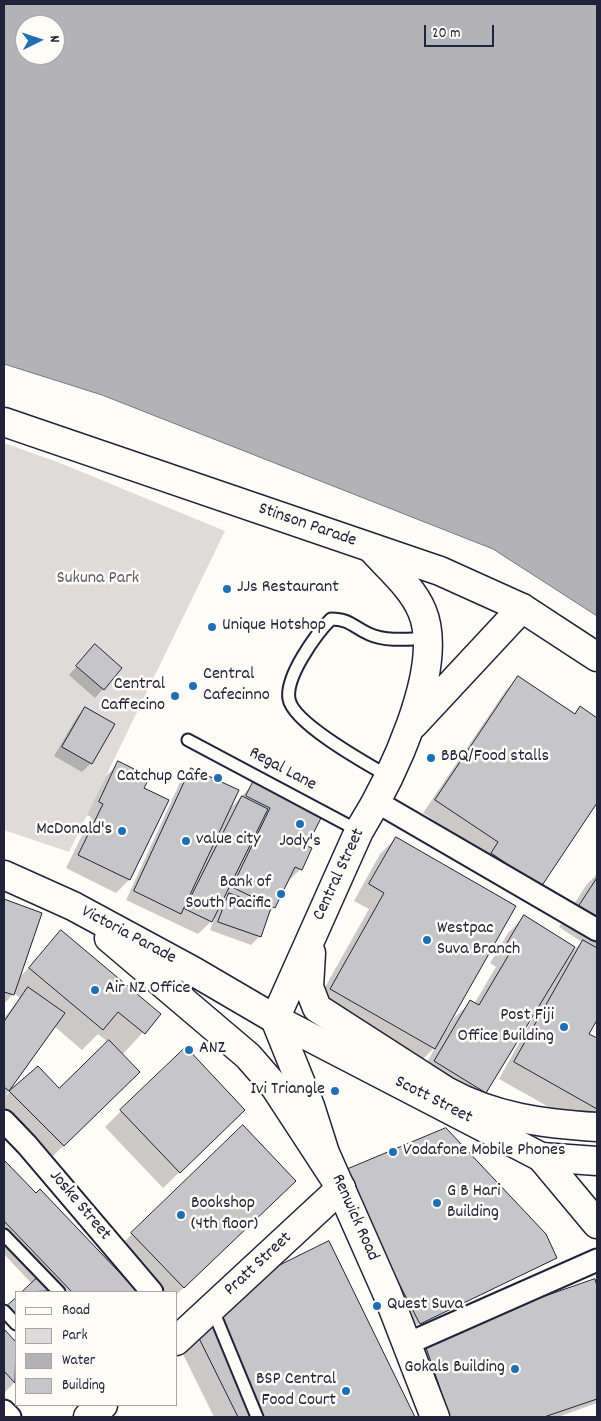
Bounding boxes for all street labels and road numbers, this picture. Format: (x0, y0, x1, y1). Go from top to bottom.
street label: Stinson Parade (255, 499, 359, 553)
street label: Regal Lane (244, 743, 320, 797)
street label: Central Street (309, 826, 371, 924)
street label: Victoria Parade (77, 902, 179, 970)
street label: Scott Street (391, 1072, 475, 1130)
street label: Joske Street (43, 1166, 115, 1246)
street label: Renwick Road (325, 1171, 383, 1265)
street label: Pratt Street (221, 1228, 297, 1302)

